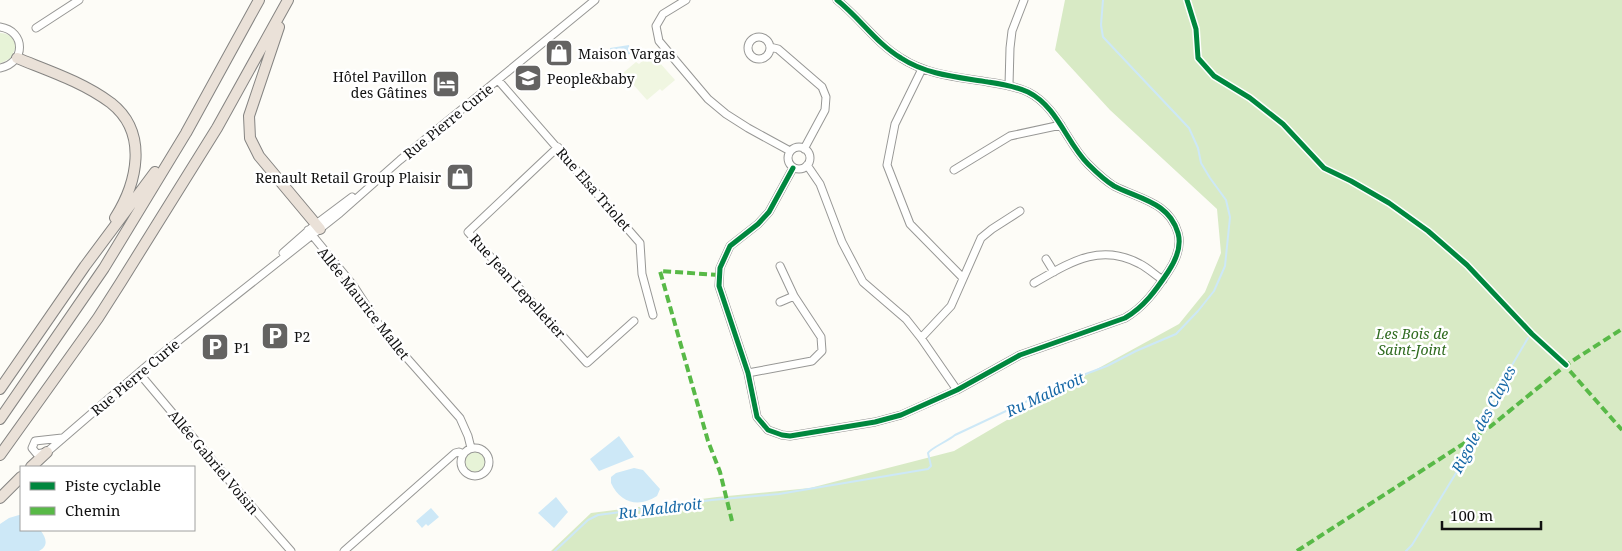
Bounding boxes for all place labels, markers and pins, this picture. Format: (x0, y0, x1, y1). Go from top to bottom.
shop icon: Maison Vargas (544, 38, 574, 68)
place label: Maison Vargas (578, 44, 675, 63)
school or university icon: People&baby (513, 63, 543, 93)
place label: Hôtel Pavillon des Gâtines (333, 67, 427, 102)
hotel icon: Hôtel Pavillon des Gâtines (431, 69, 461, 99)
place label: People&baby (547, 69, 635, 88)
shop icon: Renault Retail Group Plaisir (445, 162, 475, 192)
place label: Renault Retail Group Plaisir (255, 168, 441, 187)
parking icon: P2 (260, 321, 290, 351)
place label: P2 (294, 327, 310, 346)
parking icon: P1 (200, 332, 230, 362)
place label: P1 (234, 338, 250, 357)

